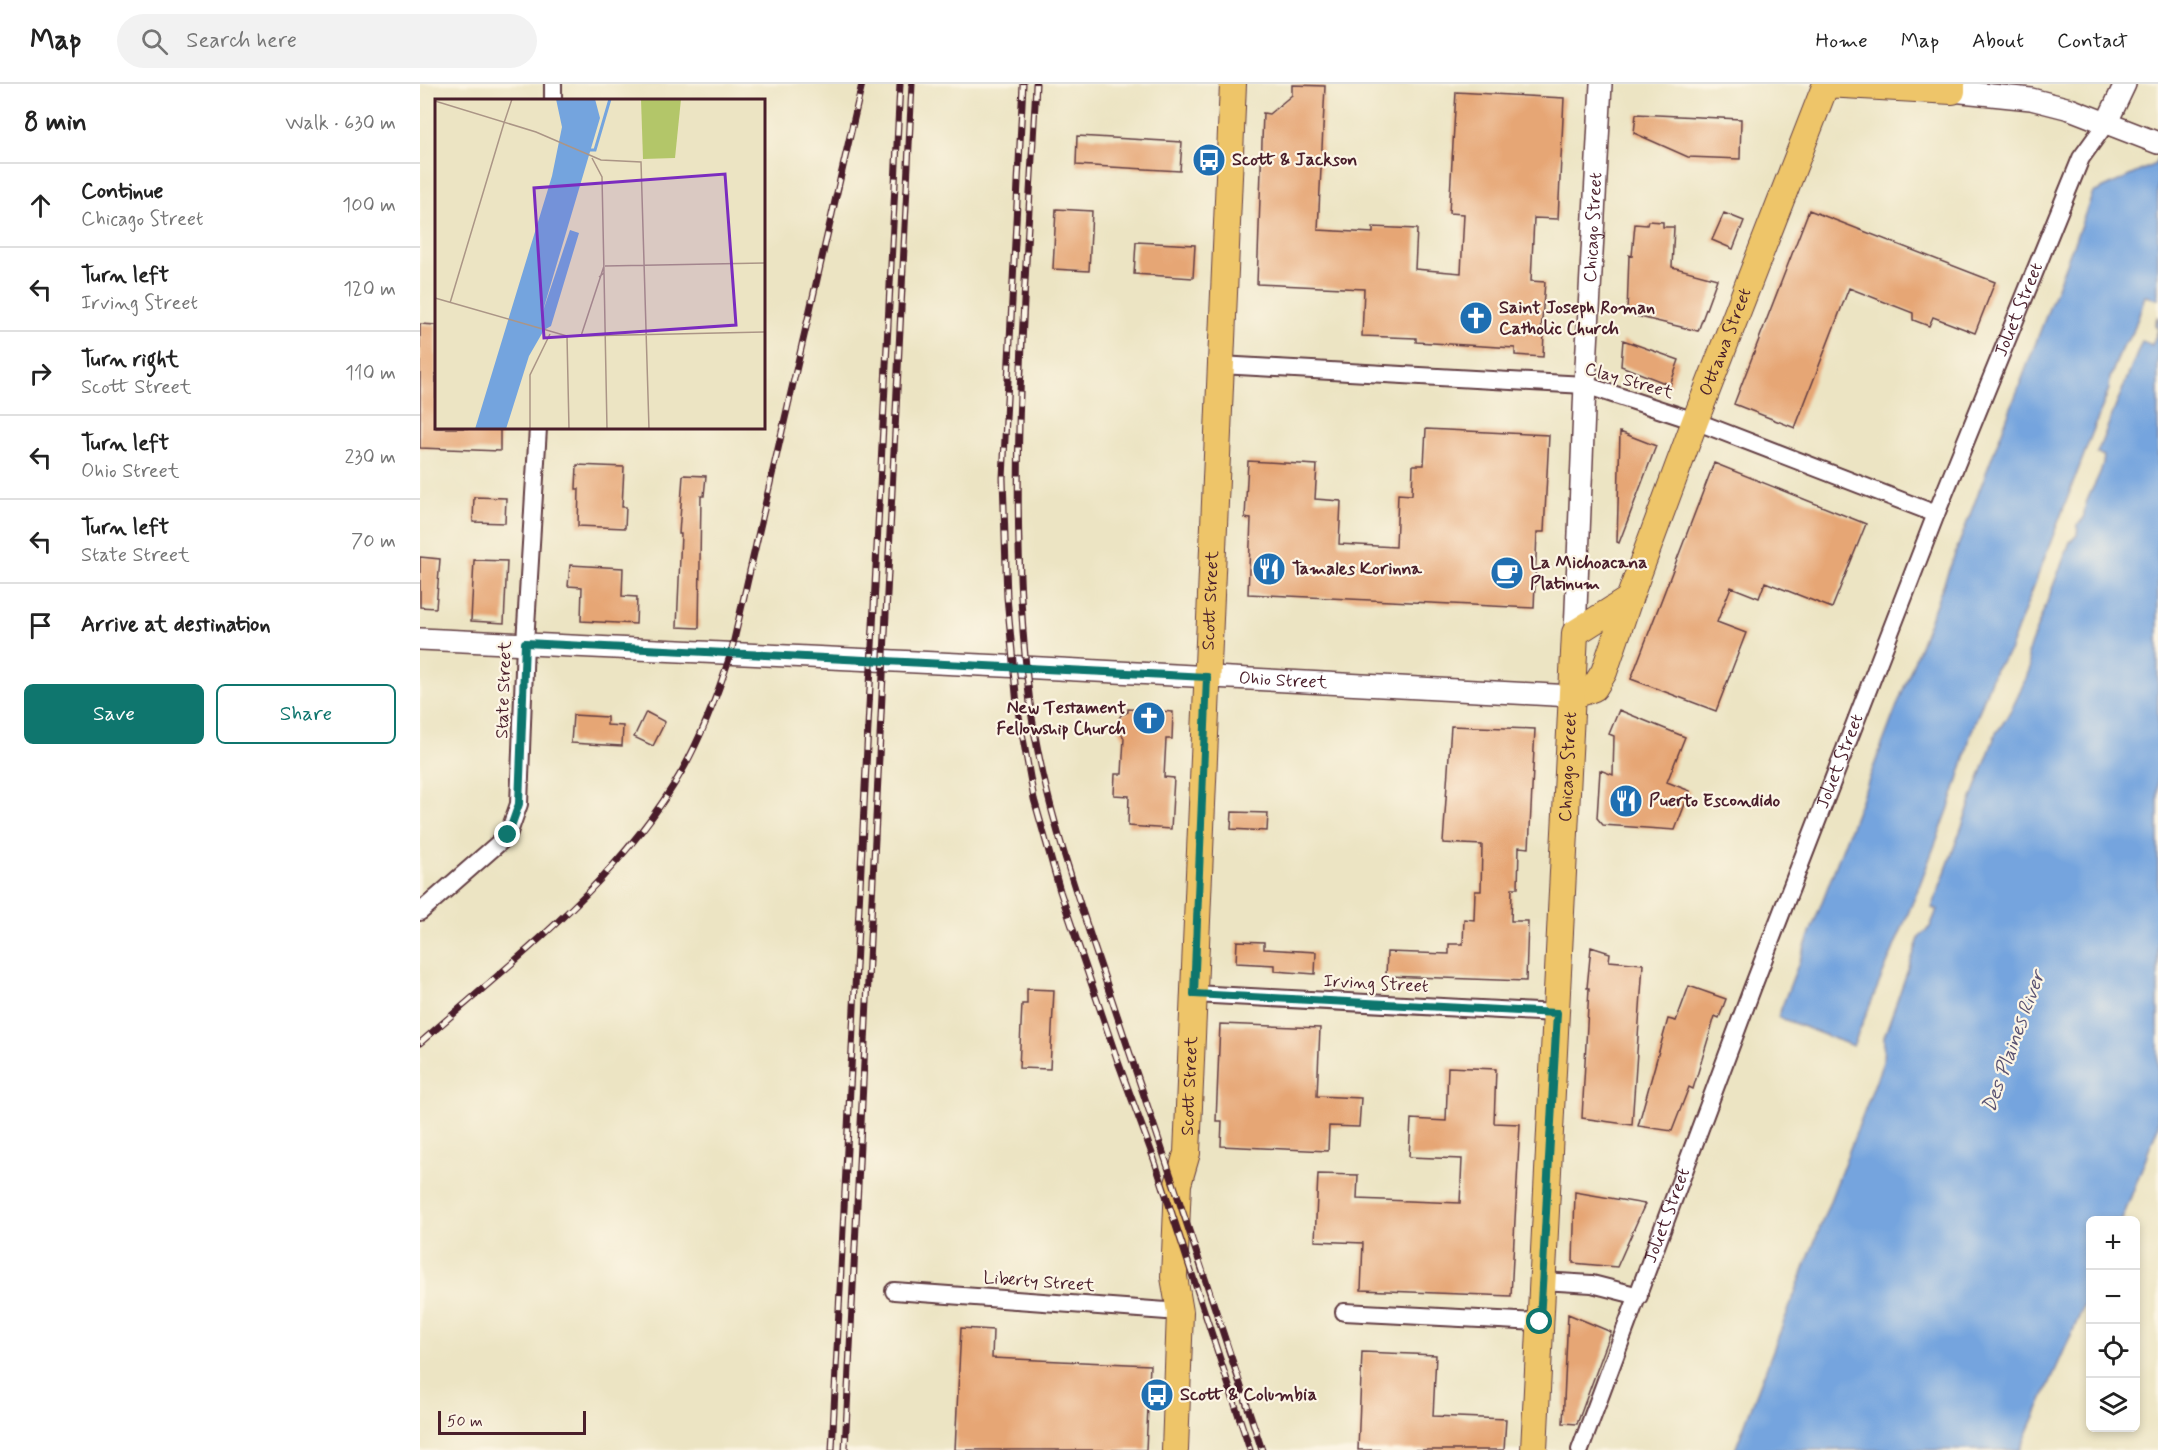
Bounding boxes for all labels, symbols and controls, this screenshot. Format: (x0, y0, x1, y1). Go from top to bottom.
search box (117, 14, 537, 68)
text: Map (30, 23, 81, 60)
icon: search (138, 25, 171, 58)
text: Search here (186, 27, 297, 55)
text: Home (1816, 27, 1868, 55)
text: Map (1901, 27, 1939, 55)
text: About (1972, 27, 2024, 55)
text: Contact (2057, 27, 2128, 55)
inset map (435, 99, 765, 429)
text: 8 min (24, 106, 87, 140)
text: Walk · 630 m (285, 110, 396, 137)
bus stop icon: Scott & Jackson (1191, 142, 1227, 178)
place label: Scott & Jackson (1232, 148, 1358, 172)
street label: Chicago Street (1578, 171, 1608, 283)
text: Continue (81, 178, 163, 206)
icon: ahead (24, 189, 57, 222)
text: 100 m (342, 192, 396, 219)
text: Chicago Street (81, 206, 203, 233)
street label: Joliet Street (1989, 259, 2049, 360)
text: Turn left (81, 262, 169, 290)
icon: left (24, 273, 57, 306)
text: 120 m (343, 276, 396, 303)
street label: Ottawa Street (1694, 284, 1758, 400)
text: Irving Street (81, 290, 198, 317)
place label: Saint Joseph Roman Catholic Church (1499, 296, 1655, 341)
church icon: Saint Joseph Roman Catholic Church (1458, 300, 1494, 336)
text: Turn right (81, 346, 179, 374)
icon: right (24, 357, 57, 390)
street label: Clay Street (1582, 357, 1677, 405)
text: 110 m (345, 360, 396, 387)
text: Scott Street (81, 374, 192, 401)
text: Turn left (81, 430, 169, 458)
icon: left (24, 441, 57, 474)
text: 230 m (344, 444, 396, 471)
text: Ohio Street (81, 458, 179, 485)
text: Turn left (81, 514, 169, 542)
icon: left (24, 525, 57, 558)
text: 70 m (351, 528, 396, 555)
text: State Street (81, 542, 190, 569)
street label: Scott Street (1197, 550, 1225, 651)
restaurant icon: Tamales Korinna (1251, 551, 1287, 587)
place label: La Michoacana Platinum (1530, 551, 1648, 596)
cafe icon: La Michoacana Platinum (1489, 555, 1525, 591)
place label: Tamales Korinna (1292, 557, 1423, 581)
icon: arrive (24, 609, 57, 642)
text: Arrive at destination (81, 611, 271, 639)
street label: State Street (490, 640, 518, 739)
street label: Ohio Street (1238, 666, 1328, 695)
button: Save (24, 684, 204, 744)
button: Share (216, 684, 396, 744)
place label: New Testament Fellowship Church (996, 696, 1126, 741)
church icon: New Testament Fellowship Church (1131, 700, 1167, 736)
street label: Joliet Street (1811, 710, 1869, 812)
street label: Chicago Street (1554, 711, 1583, 823)
restaurant icon: Puerto Escondido (1608, 783, 1644, 819)
place label: Puerto Escondido (1649, 789, 1780, 813)
route end (494, 821, 520, 847)
water label: Des Plaines River (1976, 965, 2053, 1116)
street label: Irving Street (1323, 969, 1429, 999)
street label: Scott Street (1176, 1035, 1204, 1136)
street label: Joliet Street (1639, 1165, 1696, 1267)
map controls (2086, 1216, 2140, 1432)
button: + (2086, 1216, 2140, 1270)
street label: Liberty Street (983, 1266, 1096, 1298)
button: − (2086, 1270, 2140, 1324)
route start (1526, 1308, 1552, 1334)
button: locate (2086, 1324, 2140, 1378)
bus stop icon: Scott & Columbia (1139, 1377, 1175, 1413)
button: layers (2086, 1378, 2140, 1432)
place label: Scott & Columbia (1180, 1383, 1317, 1407)
scale bar (438, 1408, 586, 1436)
text: 50 m (447, 1411, 483, 1432)

